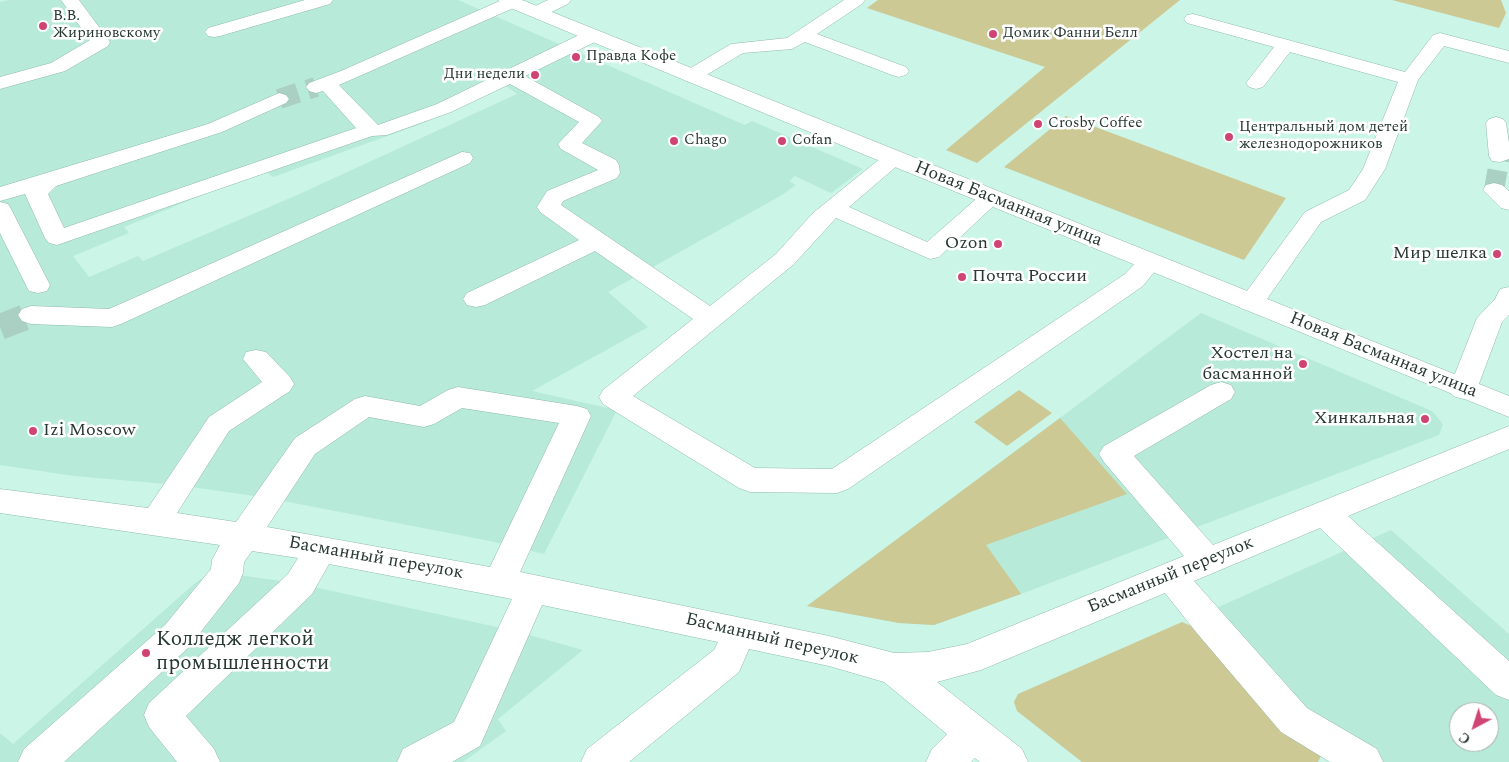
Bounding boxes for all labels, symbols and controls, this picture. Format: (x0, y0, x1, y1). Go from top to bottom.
place label: В.В. Жириновскому (53, 8, 160, 43)
marker: В.В. Жириновскому (37, 20, 49, 32)
place label: Домик Фанни Белл (1003, 25, 1138, 43)
marker: Домик Фанни Белл (987, 28, 999, 40)
place label: Правда Кофе (586, 48, 676, 66)
marker: Правда Кофе (570, 51, 582, 63)
place label: Дни недели (444, 66, 525, 84)
marker: Дни недели (529, 69, 541, 81)
place label: Crosby Coffee (1048, 115, 1142, 133)
marker: Crosby Coffee (1032, 118, 1044, 130)
place label: Центральный дом детей железнодорожников (1239, 119, 1408, 154)
marker: Центральный дом детей железнодорожников (1223, 131, 1235, 143)
place label: Chago (684, 132, 727, 150)
place label: Cofan (792, 132, 832, 150)
marker: Chago (668, 135, 680, 147)
marker: Cofan (776, 135, 788, 147)
street label: Новая Басманная улица (911, 157, 1105, 253)
place label: Ozon (945, 233, 988, 255)
marker: Ozon (992, 238, 1004, 250)
place label: Мир шелка (1393, 243, 1487, 265)
marker: Мир шелка (1491, 248, 1503, 260)
place label: Почта России (972, 266, 1087, 288)
marker: Почта России (956, 271, 968, 283)
street label: Новая Басманная улица (1286, 308, 1480, 404)
place label: Хостел на басманной (1202, 343, 1293, 386)
marker: Хостел на басманной (1297, 358, 1309, 370)
place label: Хинкальная (1314, 408, 1415, 430)
marker: Хинкальная (1419, 413, 1431, 425)
place label: Izi Moscow (43, 420, 135, 442)
marker: Izi Moscow (27, 425, 39, 437)
street label: Басманный переулок (287, 533, 465, 585)
street label: Басманный переулок (1085, 533, 1257, 619)
street label: Басманный переулок (683, 610, 861, 670)
place label: Колледж легкой промышленности (156, 628, 329, 678)
marker: Колледж легкой промышленности (140, 647, 152, 659)
north arrow (1449, 702, 1499, 752)
text: С (1454, 727, 1475, 749)

